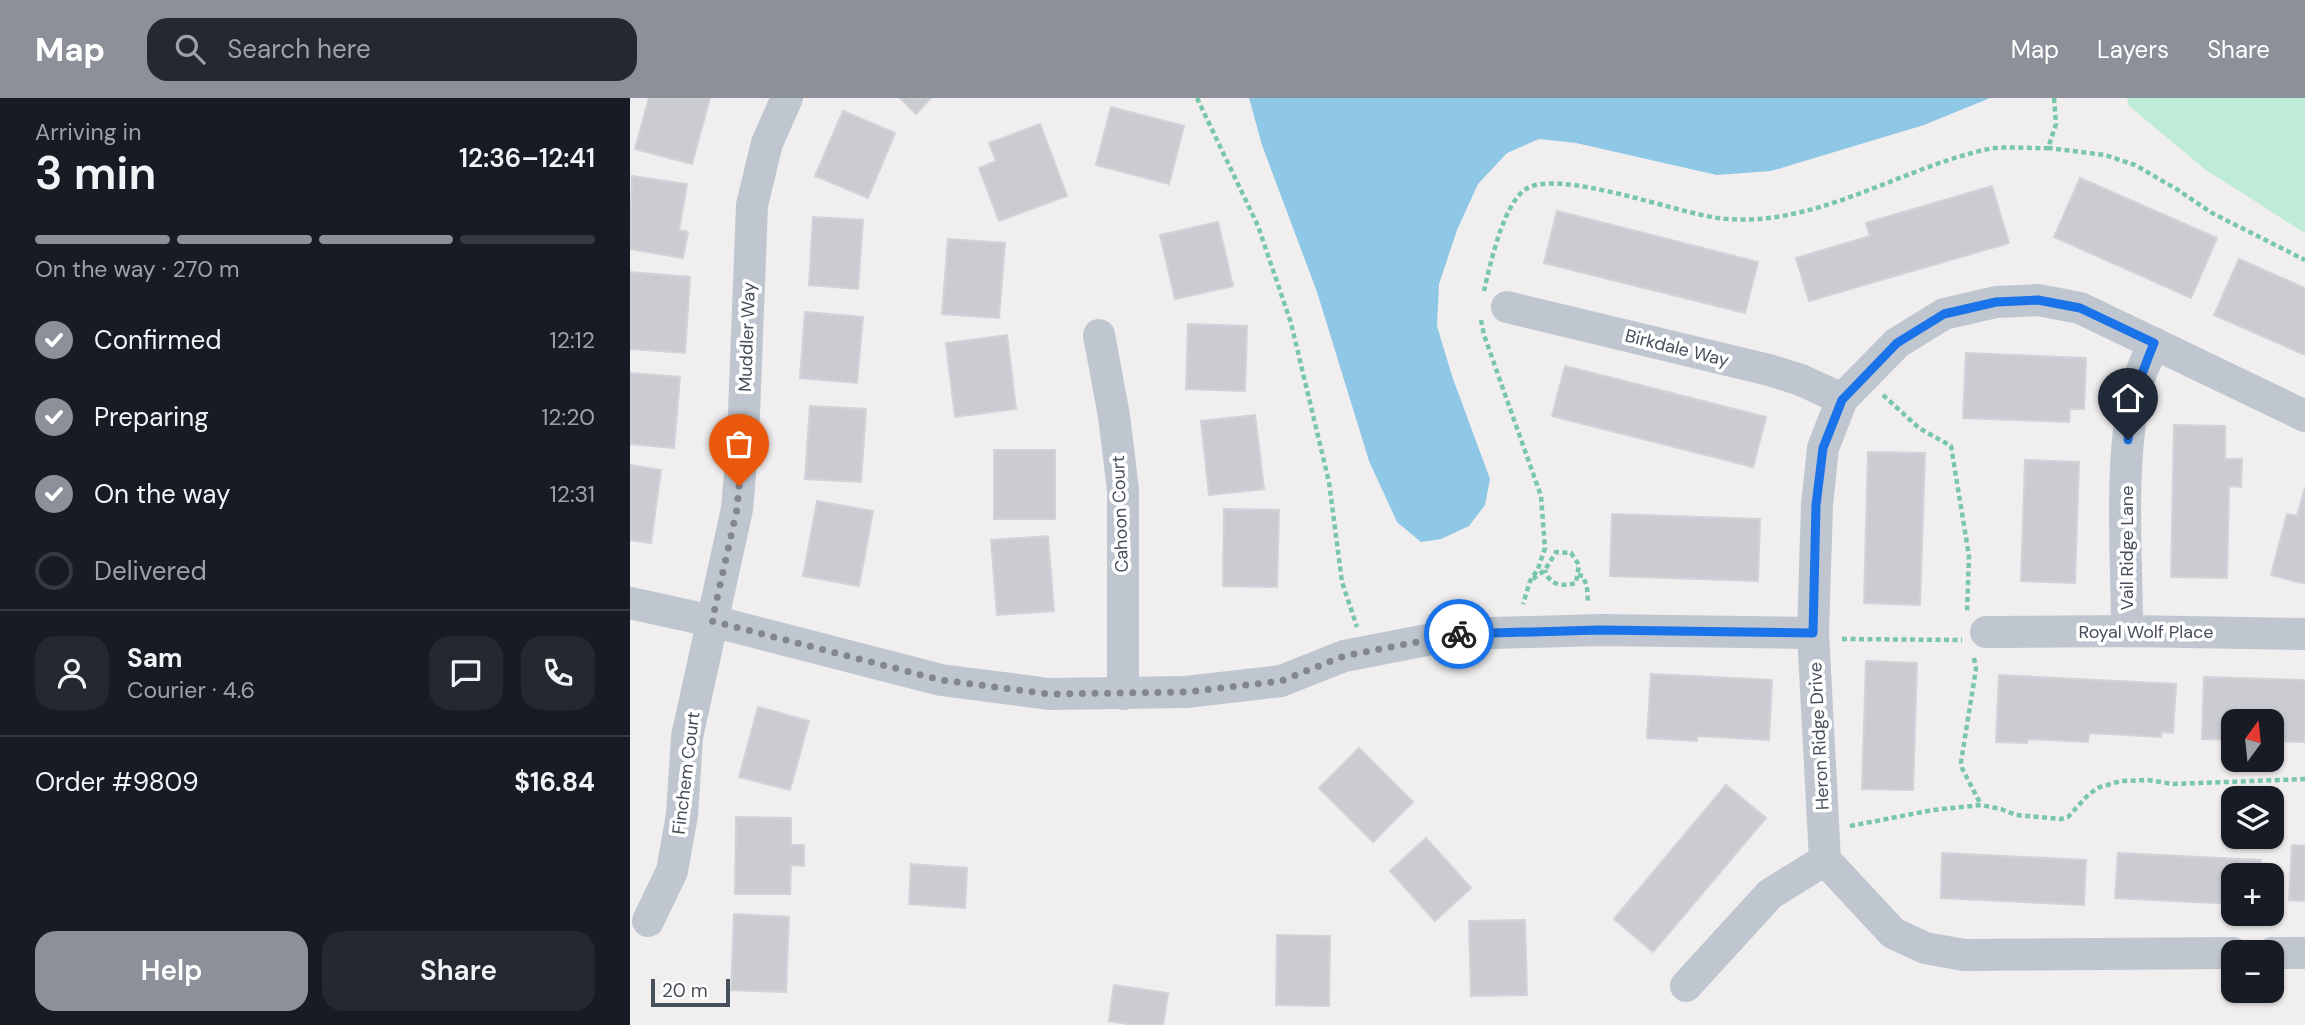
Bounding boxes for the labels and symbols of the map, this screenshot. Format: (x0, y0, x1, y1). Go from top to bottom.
street label: Muddler Way (733, 282, 761, 392)
street label: Birkdale Way (1622, 323, 1732, 373)
pin (2098, 368, 2158, 440)
pin (709, 414, 769, 486)
street label: Cahoon Court (1106, 455, 1134, 573)
street label: Vail Ridge Lane (2115, 486, 2139, 610)
courier (1424, 599, 1494, 669)
street label: Royal Wolf Place (2078, 620, 2214, 644)
street label: Heron Ridge Drive (1803, 661, 1835, 811)
north arrow (2221, 709, 2284, 772)
street label: Finchem Court (667, 710, 705, 836)
scale bar (651, 976, 730, 1008)

